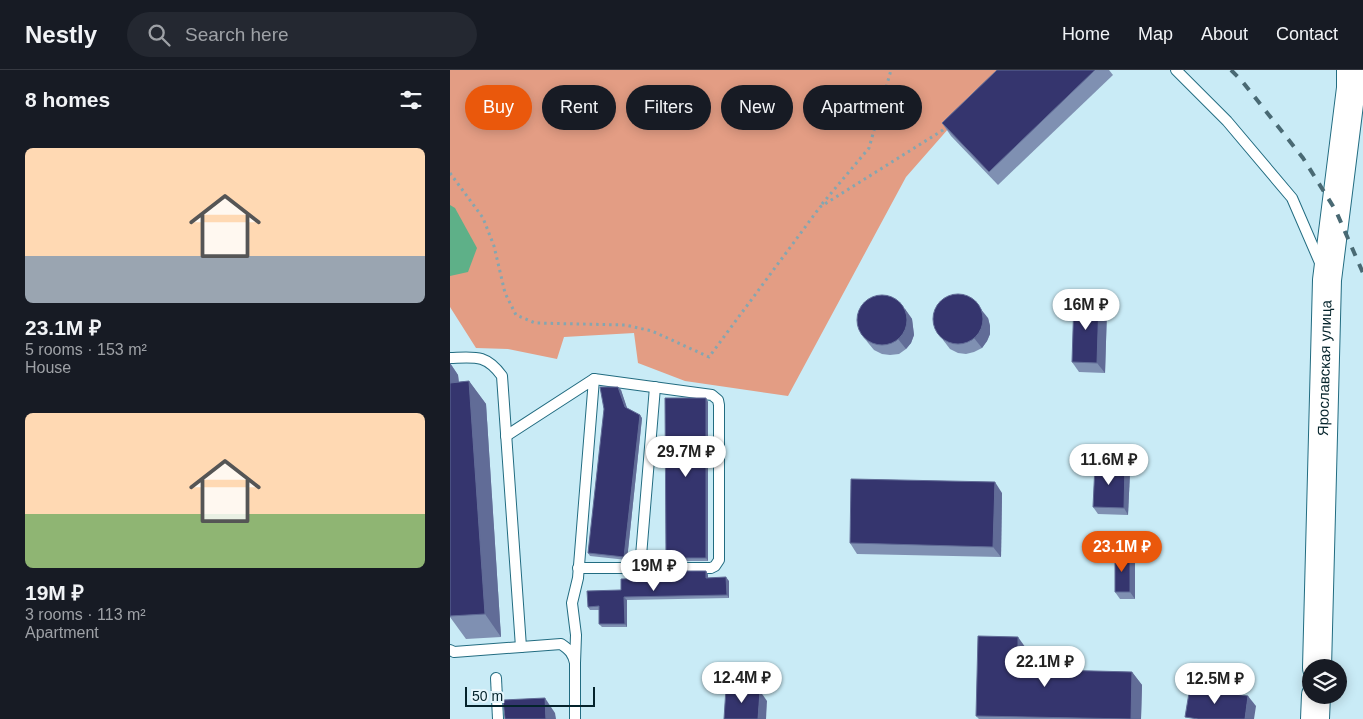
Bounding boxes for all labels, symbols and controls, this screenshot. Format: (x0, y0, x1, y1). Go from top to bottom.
search box (127, 12, 477, 57)
text: Nestly (25, 21, 97, 48)
icon: search (145, 21, 173, 49)
text: Search here (185, 24, 289, 45)
text: Home (1062, 24, 1110, 44)
text: Map (1138, 24, 1173, 44)
text: About (1201, 24, 1248, 44)
text: Contact (1276, 24, 1338, 44)
chip: Buy (465, 85, 532, 130)
chip: Rent (542, 85, 616, 130)
chip: Filters (626, 85, 711, 130)
chip: New (721, 85, 793, 130)
chip: Apartment (803, 85, 922, 130)
icon: filters (397, 86, 425, 114)
text: 8 homes (25, 88, 110, 111)
icon: home (180, 181, 270, 271)
pin: 16M ₽ (1051, 288, 1121, 331)
text: 16M ₽ (1064, 296, 1108, 313)
street label: Ярославская улица (1314, 299, 1334, 436)
text: 23.1M ₽ (25, 316, 101, 339)
text: 5 rooms · 153 m² (25, 341, 147, 358)
text: House (25, 359, 71, 376)
pin: 29.7M ₽ (640, 436, 732, 478)
text: 29.7M ₽ (657, 443, 715, 460)
pin: 11.6M ₽ (1063, 444, 1155, 486)
icon: home (180, 446, 270, 536)
text: 11.6M ₽ (1080, 451, 1138, 468)
pin: 23.1M ₽ (1076, 530, 1168, 573)
text: 23.1M ₽ (1093, 538, 1151, 555)
pin: 19M ₽ (619, 550, 689, 592)
text: 19M ₽ (632, 557, 676, 574)
text: 19M ₽ (25, 581, 84, 604)
text: 3 rooms · 113 m² (25, 606, 146, 623)
text: Apartment (25, 624, 99, 641)
pin: 22.1M ₽ (999, 646, 1091, 688)
text: 22.1M ₽ (1016, 653, 1074, 670)
map controls (1302, 659, 1347, 704)
button: layers (1302, 659, 1347, 704)
pin: 12.4M ₽ (696, 662, 788, 704)
pin: 12.5M ₽ (1169, 662, 1261, 705)
text: 12.4M ₽ (713, 669, 771, 686)
text: 12.5M ₽ (1186, 670, 1244, 687)
scale bar (465, 684, 595, 707)
text: 50 m (472, 688, 503, 704)

